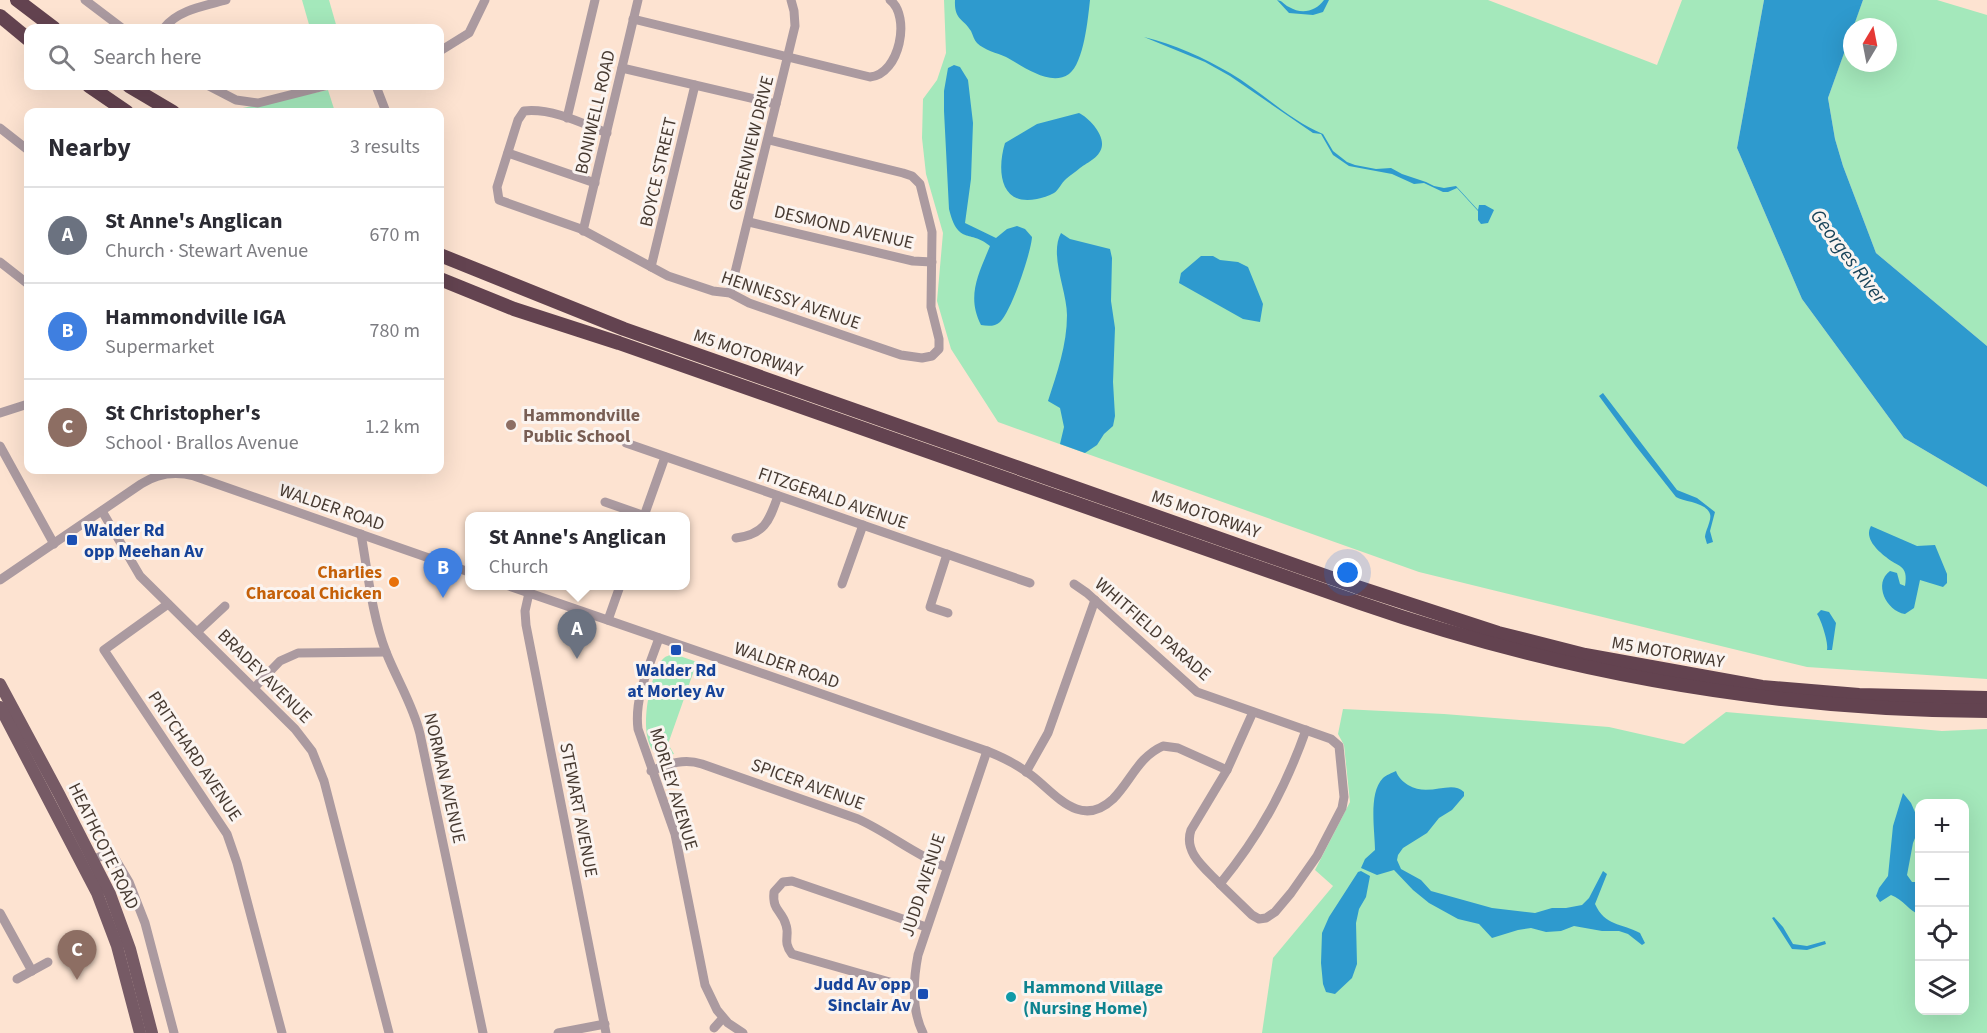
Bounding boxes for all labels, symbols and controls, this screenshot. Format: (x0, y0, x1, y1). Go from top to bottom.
north arrow (1843, 18, 1897, 72)
search box (24, 24, 444, 90)
icon: search (45, 41, 78, 74)
text: Search here (93, 41, 201, 73)
street label: BONIWELL ROAD (569, 48, 622, 177)
street label: GREENVIEW DRIVE (723, 73, 780, 213)
street label: BOYCE STREET (634, 115, 683, 229)
text: Nearby (48, 129, 131, 166)
text: 3 results (350, 133, 420, 161)
street label: DESMOND AVENUE (772, 199, 916, 256)
water label: Georges River (1803, 204, 1894, 311)
text: St Anne's Anglican (105, 205, 282, 237)
text: A (62, 221, 73, 249)
text: 670 m (370, 221, 420, 249)
text: Church · Stewart Avenue (105, 237, 308, 265)
street label: HENNESSY AVENUE (718, 265, 864, 336)
text: Hammondville IGA (105, 301, 286, 333)
text: B (61, 317, 74, 345)
text: 780 m (370, 317, 420, 345)
street label: M5 MOTORWAY (690, 323, 806, 384)
text: Supermarket (105, 333, 214, 361)
text: St Christopher's (105, 397, 260, 429)
place label: Hammondville Public School (523, 403, 640, 449)
text: C (62, 413, 73, 441)
text: 1.2 km (365, 413, 420, 441)
marker: Hammondville Public School (504, 418, 518, 432)
text: School · Brallos Avenue (105, 429, 299, 457)
street label: FITZGERALD AVENUE (755, 461, 911, 536)
street label: WALDER ROAD (276, 478, 388, 537)
street label: M5 MOTORWAY (1148, 484, 1264, 545)
popup (465, 512, 690, 590)
place label: Walder Rd opp Meehan Av (84, 518, 204, 564)
text: St Anne's Anglican (489, 521, 666, 553)
marker: Walder Rd opp Meehan Av (65, 533, 79, 547)
pin: B (424, 548, 462, 598)
text: Church (489, 553, 549, 581)
your location (1333, 558, 1362, 587)
place label: Charlies Charcoal Chicken (246, 560, 382, 606)
street label: WHITFIELD PARADE (1089, 572, 1216, 687)
marker: Charlies Charcoal Chicken (387, 575, 401, 589)
pin: A (558, 610, 596, 659)
street label: BRADEY AVENUE (212, 624, 317, 729)
street label: M5 MOTORWAY (1610, 630, 1727, 675)
street label: WALDER ROAD (731, 636, 843, 695)
marker: Walder Rd at Morley Av (669, 643, 683, 657)
place label: Walder Rd at Morley Av (627, 658, 725, 704)
street label: PRITCHARD AVENUE (142, 686, 247, 826)
street label: NORMAN AVENUE (417, 711, 472, 846)
street label: MORLEY AVENUE (643, 725, 704, 853)
street label: STEWART AVENUE (553, 741, 604, 880)
street label: SPICER AVENUE (748, 752, 868, 817)
street label: HEATHCOTE ROAD (62, 779, 145, 914)
map controls (1915, 799, 1969, 1015)
button: + (1915, 799, 1969, 853)
street label: JUDD AVENUE (895, 830, 952, 940)
button: − (1915, 853, 1969, 907)
button: locate (1915, 907, 1969, 961)
pin: C (58, 930, 97, 980)
button: layers (1915, 961, 1969, 1015)
place label: Judd Av opp Sinclair Av (814, 972, 912, 1018)
place label: Hammond Village (Nursing Home) (1023, 975, 1163, 1021)
marker: Judd Av opp Sinclair Av (916, 987, 930, 1001)
marker: Hammond Village (Nursing Home) (1004, 990, 1018, 1004)

